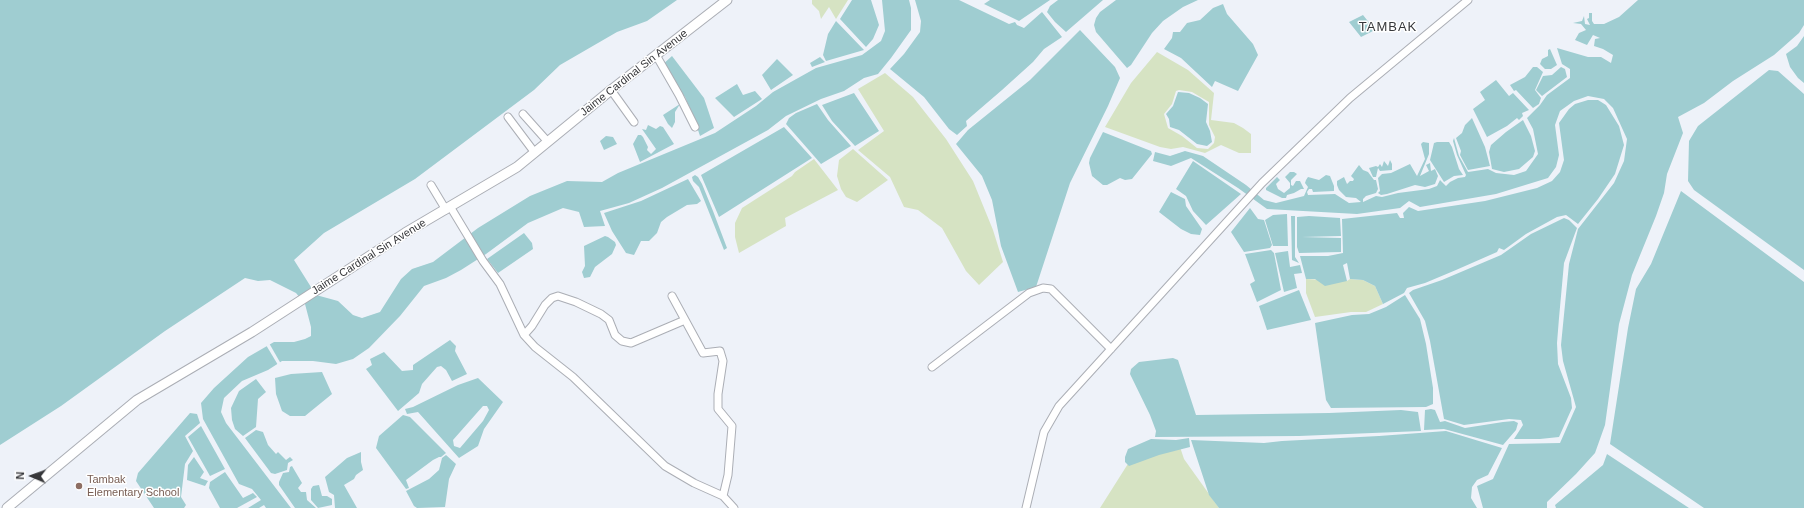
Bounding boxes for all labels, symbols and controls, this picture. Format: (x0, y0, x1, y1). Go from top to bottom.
district label: TAMBAK (1359, 19, 1417, 35)
street label: Jaime Cardinal Sin Avenue (578, 27, 690, 119)
street label: Jaime Cardinal Sin Avenue (309, 216, 429, 298)
north arrow (12, 456, 52, 496)
text: N (14, 471, 26, 480)
place label: Tambak Elementary School (87, 473, 179, 499)
marker: Tambak Elementary School (74, 481, 84, 491)

